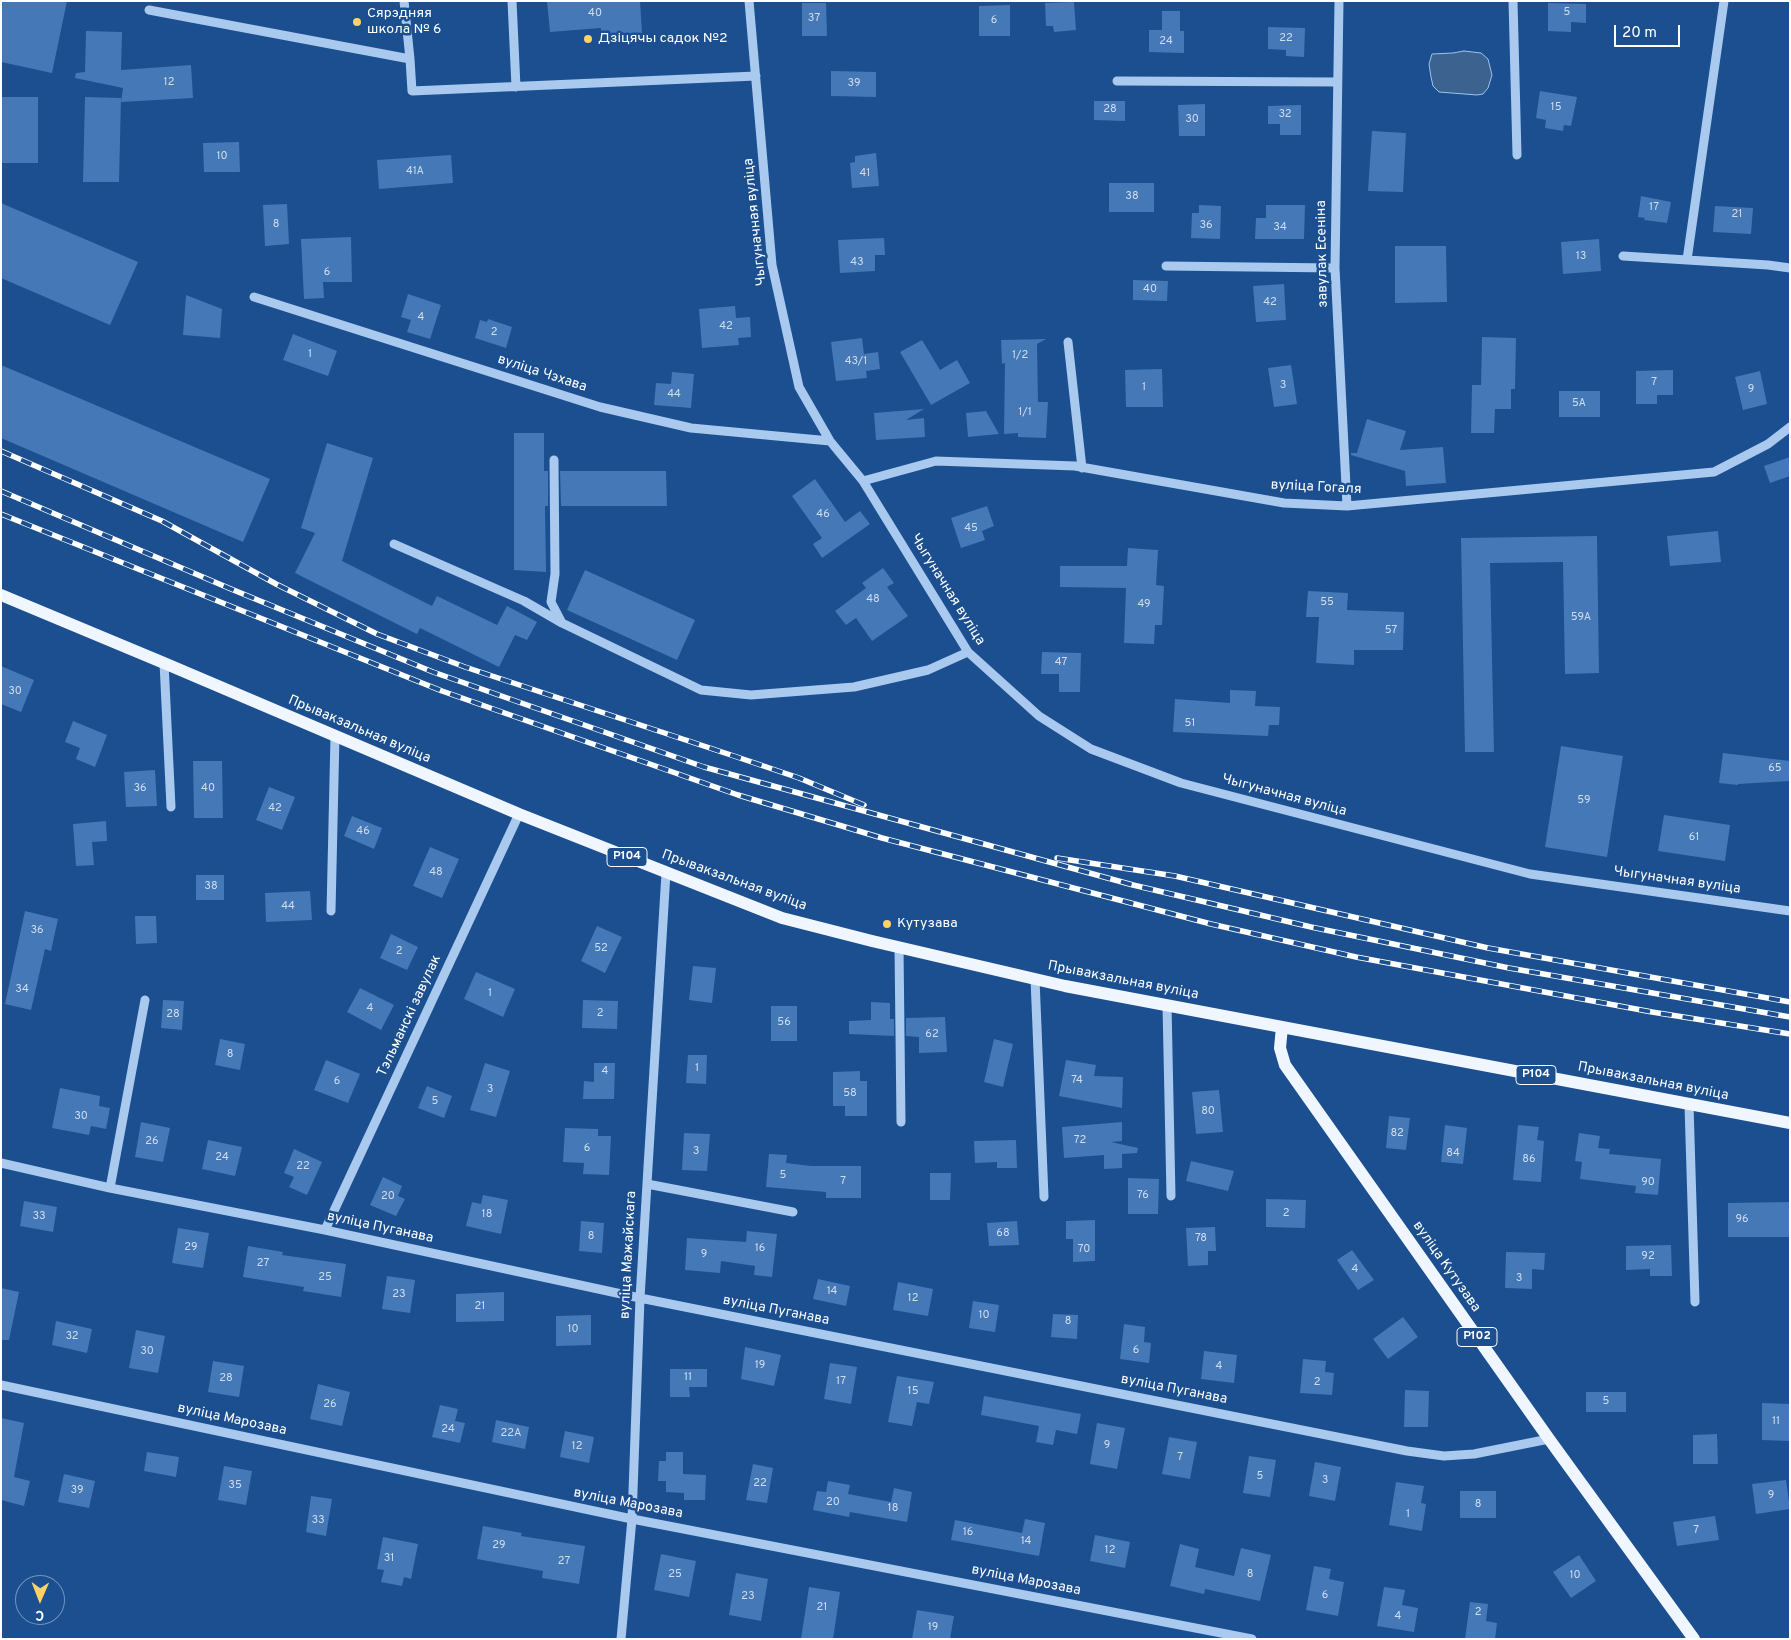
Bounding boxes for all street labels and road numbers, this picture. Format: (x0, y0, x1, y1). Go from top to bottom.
street label: Чыгуначная вуліца (741, 157, 771, 287)
street label: завулак Есеніна (1314, 200, 1332, 308)
street label: вуліца Чэхава (495, 352, 589, 396)
street label: вуліца Гогаля (1270, 477, 1362, 499)
street label: Чыгуначная вуліца (906, 531, 988, 649)
street label: Прывакзальная вуліца (285, 692, 433, 768)
street label: Чыгуначная вуліца (1220, 771, 1348, 821)
street label: Прывакзальная вуліца (659, 847, 809, 915)
road number: Р104 (607, 848, 647, 866)
street label: Чыгуначная вуліца (1612, 864, 1742, 898)
street label: Тэльманскі завулак (374, 952, 446, 1080)
street label: Прывакзальная вуліца (1046, 958, 1200, 1004)
street label: Прывакзальная вуліца (1576, 1059, 1730, 1105)
road number: Р104 (1516, 1066, 1556, 1084)
street label: вуліца Мажайскага (617, 1190, 641, 1320)
street label: вуліца Пуганава (325, 1209, 435, 1247)
street label: вуліца Кутузава (1408, 1218, 1484, 1316)
street label: вуліца Пуганава (721, 1292, 831, 1330)
road number: Р102 (1457, 1328, 1497, 1346)
street label: вуліца Пуганава (1119, 1371, 1229, 1409)
street label: вуліца Марозава (176, 1400, 288, 1440)
street label: вуліца Марозава (572, 1485, 684, 1523)
street label: вуліца Марозава (970, 1562, 1082, 1600)

